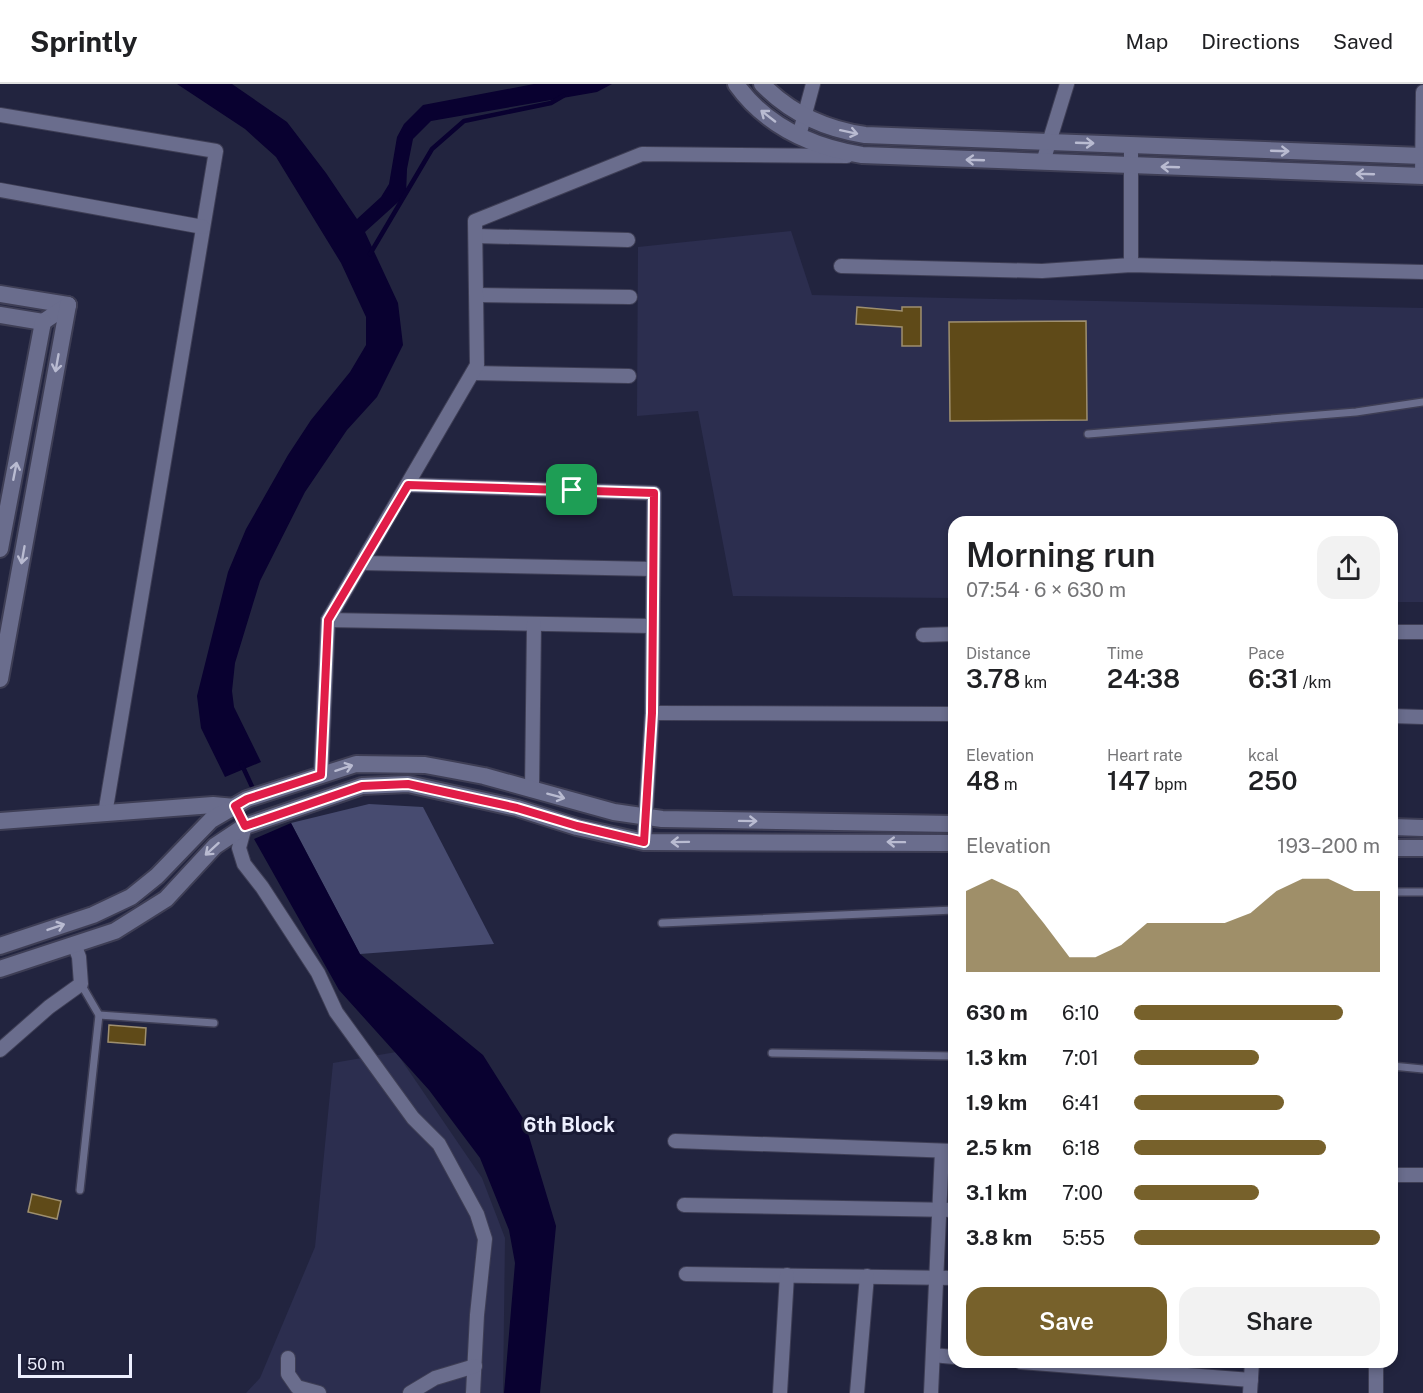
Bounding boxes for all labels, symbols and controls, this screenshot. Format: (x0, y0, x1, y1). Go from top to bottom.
text: Sprintly (30, 25, 138, 58)
text: Map (1126, 29, 1168, 54)
text: Directions (1201, 29, 1300, 54)
text: Saved (1333, 29, 1393, 54)
one-way arrow (760, 110, 776, 123)
one-way arrow (839, 127, 858, 138)
one-way arrow (1075, 138, 1095, 149)
one-way arrow (1270, 145, 1290, 156)
one-way arrow (965, 154, 985, 165)
one-way arrow (1160, 161, 1180, 172)
one-way arrow (1355, 168, 1375, 180)
one-way arrow (52, 352, 63, 372)
one-way arrow (10, 462, 21, 481)
pin (546, 464, 597, 515)
icon: arrive (555, 473, 588, 506)
text: Morning run (966, 536, 1155, 574)
button: share (1317, 536, 1380, 599)
one-way arrow (17, 544, 28, 564)
text: 07:54 · 6 × 630 m (966, 578, 1126, 602)
text: Distance (966, 644, 1031, 663)
text: Time (1107, 644, 1143, 663)
text: Pace (1248, 644, 1285, 663)
text: 3.78 (966, 663, 1020, 694)
text: 24:38 (1107, 663, 1180, 694)
text: 6:31 (1248, 663, 1299, 694)
text: km (1020, 673, 1047, 692)
text: /km (1299, 673, 1331, 692)
text: Elevation (966, 746, 1034, 765)
text: Heart rate (1107, 746, 1183, 765)
text: kcal (1248, 746, 1279, 765)
one-way arrow (334, 761, 353, 772)
text: 48 (966, 765, 1000, 796)
text: 147 (1107, 765, 1151, 796)
text: 250 (1248, 765, 1298, 796)
text: m (1000, 775, 1018, 794)
text: bpm (1151, 775, 1187, 794)
one-way arrow (546, 791, 565, 802)
one-way arrow (738, 815, 758, 827)
text: Elevation (966, 834, 1051, 858)
text: 193–200 m (1277, 834, 1380, 858)
one-way arrow (886, 836, 906, 848)
one-way arrow (670, 837, 690, 848)
one-way arrow (205, 842, 220, 856)
one-way arrow (46, 921, 65, 932)
text: 630 m (966, 1001, 1028, 1025)
text: 6:10 (1062, 1001, 1099, 1025)
text: 1.3 km (966, 1046, 1027, 1070)
text: 7:01 (1062, 1046, 1099, 1070)
text: 1.9 km (966, 1091, 1027, 1115)
text: 6:41 (1062, 1091, 1100, 1115)
district label: 6th Block (523, 1113, 615, 1137)
text: 2.5 km (966, 1136, 1032, 1160)
text: 6:18 (1062, 1136, 1100, 1160)
text: 3.1 km (966, 1181, 1027, 1205)
text: 7:00 (1062, 1181, 1103, 1205)
text: 3.8 km (966, 1226, 1032, 1250)
text: 5:55 (1062, 1226, 1105, 1250)
button: Save (966, 1287, 1167, 1356)
button: Share (1179, 1287, 1380, 1356)
scale bar (18, 1351, 132, 1378)
text: 50 m (27, 1355, 65, 1374)

